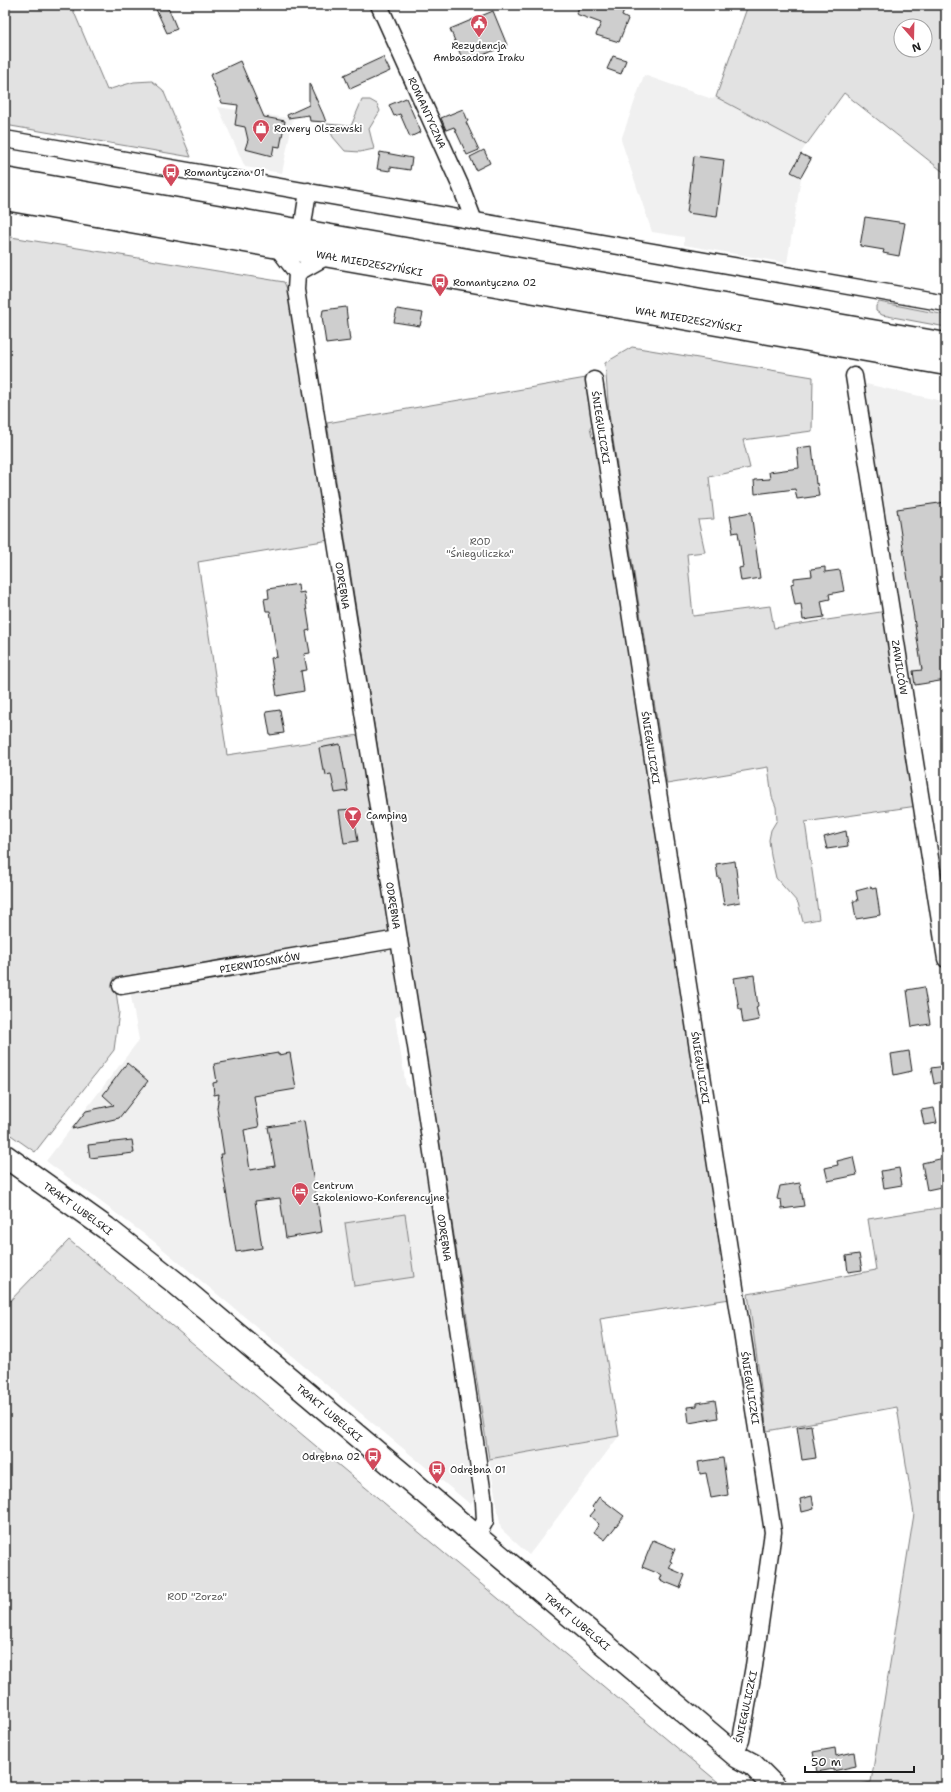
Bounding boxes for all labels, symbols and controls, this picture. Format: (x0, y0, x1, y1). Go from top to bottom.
public building icon: Rezydencja Ambasadora Iraku (469, 13, 489, 38)
north arrow (893, 18, 933, 58)
text: N (909, 38, 923, 56)
place label: Rezydencja Ambasadora Iraku (433, 39, 525, 64)
street label: ROMANTYCZNA (406, 75, 449, 150)
shop icon: Rowery Olszewski (251, 118, 271, 143)
place label: Rowery Olszewski (274, 122, 362, 135)
bus stop icon: Romantyczna 01 (161, 162, 181, 187)
place label: Romantyczna 01 (184, 166, 265, 179)
street label: WAŁ MIEDZESZYŃSKI (315, 247, 424, 279)
bus stop icon: Romantyczna 02 (430, 272, 450, 297)
place label: Romantyczna 02 (453, 276, 536, 289)
street label: WAŁ MIEDZESZYŃSKI (634, 303, 743, 335)
street label: ŚNIEGULICZKI (589, 390, 614, 465)
park label: ROD "Śnieguliczka" (446, 535, 514, 560)
street label: ODRĘBNA (333, 561, 353, 610)
street label: ZAWILCÓW (889, 639, 911, 696)
street label: ŚNIEGULICZKI (639, 710, 663, 786)
bar icon: Camping (343, 805, 363, 830)
place label: Camping (366, 809, 407, 822)
street label: ODRĘBNA (383, 881, 404, 930)
street label: PIERWIOSNKÓW (219, 949, 302, 976)
street label: ŚNIEGULICZKI (689, 1030, 713, 1106)
street label: TRAKT LUBELSKI (41, 1179, 116, 1238)
place label: Centrum Szkoleniowo-Konferencyjne (313, 1179, 445, 1204)
hotel icon: Centrum Szkoleniowo-Konferencyjne (290, 1181, 310, 1206)
street label: ODRĘBNA (435, 1213, 455, 1262)
street label: ŚNIEGULICZKI (739, 1350, 763, 1426)
street label: TRAKT LUBELSKI (294, 1381, 366, 1444)
bus stop icon: Odrębna 02 (363, 1446, 383, 1471)
place label: Odrębna 02 (302, 1450, 360, 1463)
bus stop icon: Odrębna 01 (427, 1459, 447, 1484)
place label: Odrębna 01 (450, 1463, 506, 1476)
park label: ROD "Zorza" (167, 1590, 227, 1603)
street label: TRAKT LUBELSKI (542, 1590, 613, 1653)
street label: ŚNIEGULICZKI (732, 1669, 760, 1744)
scale bar (805, 1748, 914, 1774)
text: 50 m (811, 1754, 841, 1770)

